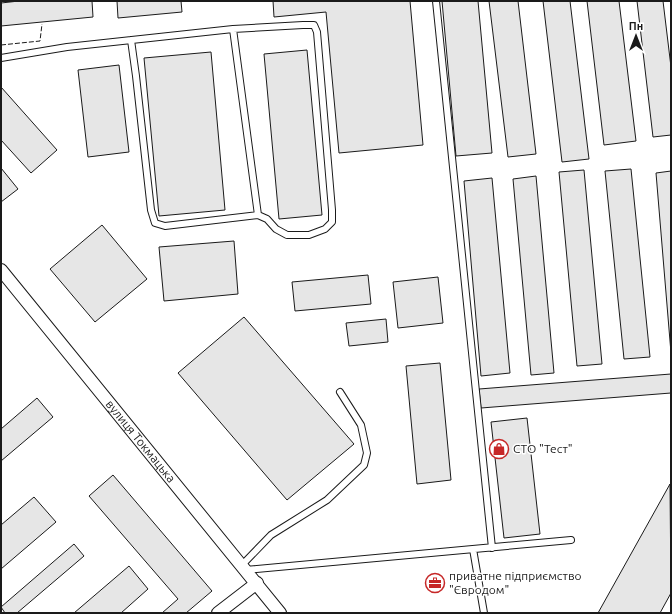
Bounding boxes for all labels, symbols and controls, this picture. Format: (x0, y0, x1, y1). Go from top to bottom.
north arrow (616, 16, 656, 56)
text: Пн (629, 20, 643, 32)
street label: вулиця Токмацька (104, 397, 178, 485)
shop icon: СТО "Тест" (488, 438, 510, 460)
place label: СТО "Тест" (513, 442, 573, 455)
place label: приватне підприємство "Євродом" (449, 569, 582, 596)
office icon: приватне підприємство "Євродом" (424, 572, 446, 594)

